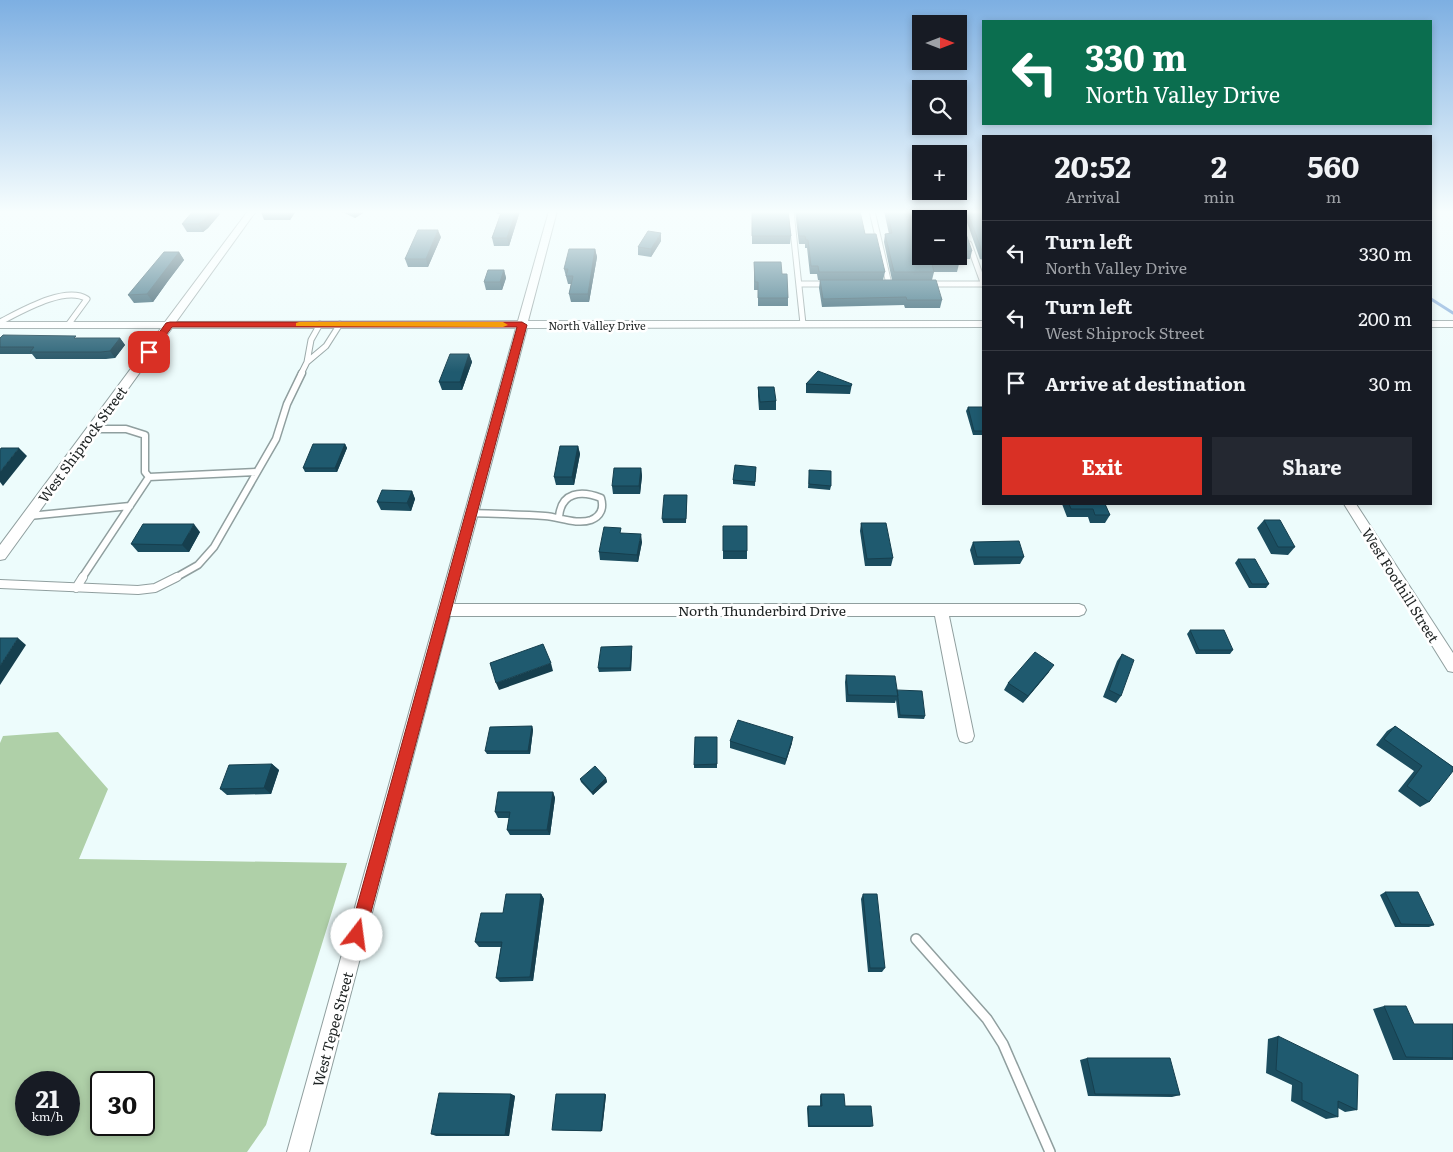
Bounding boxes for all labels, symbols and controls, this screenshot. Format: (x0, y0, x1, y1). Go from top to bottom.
north arrow (912, 15, 968, 70)
map controls (912, 15, 967, 265)
text: 330 m (1085, 30, 1187, 82)
icon: left (1002, 40, 1067, 105)
text: North Valley Drive (1085, 77, 1280, 110)
button: search (912, 80, 967, 135)
text: 20:52 (1054, 143, 1131, 187)
text: 2 (1211, 143, 1227, 187)
text: 560 (1307, 143, 1360, 187)
button: + (912, 145, 967, 200)
text: Arrival (1065, 184, 1120, 208)
text: min (1203, 184, 1235, 208)
text: m (1326, 184, 1341, 208)
button: − (912, 210, 967, 265)
text: Turn left (1045, 227, 1132, 255)
icon: left (1002, 239, 1030, 267)
text: 330 m (1359, 239, 1412, 267)
text: North Valley Drive (1045, 255, 1187, 279)
text: Turn left (1045, 292, 1132, 320)
icon: left (1002, 304, 1030, 332)
text: 200 m (1358, 304, 1412, 332)
street label: North Valley Drive (548, 317, 646, 333)
text: West Shiprock Street (1045, 320, 1204, 344)
pin (128, 331, 170, 373)
icon: arrive (135, 338, 163, 366)
icon: arrive (1002, 369, 1030, 397)
text: Arrive at destination (1045, 369, 1246, 397)
text: 30 m (1368, 369, 1412, 397)
street label: West Shiprock Street (33, 381, 131, 506)
button: Exit (1002, 437, 1202, 495)
button: Share (1212, 437, 1412, 495)
street label: West Foothill Street (1358, 524, 1445, 646)
street label: North Thunderbird Drive (678, 600, 846, 620)
position arrow (330, 908, 382, 960)
street label: West Tepee Street (307, 969, 357, 1089)
speed limit sign: 30 (90, 1071, 155, 1136)
text: 21 (36, 1079, 59, 1116)
text: km/h (32, 1107, 63, 1125)

